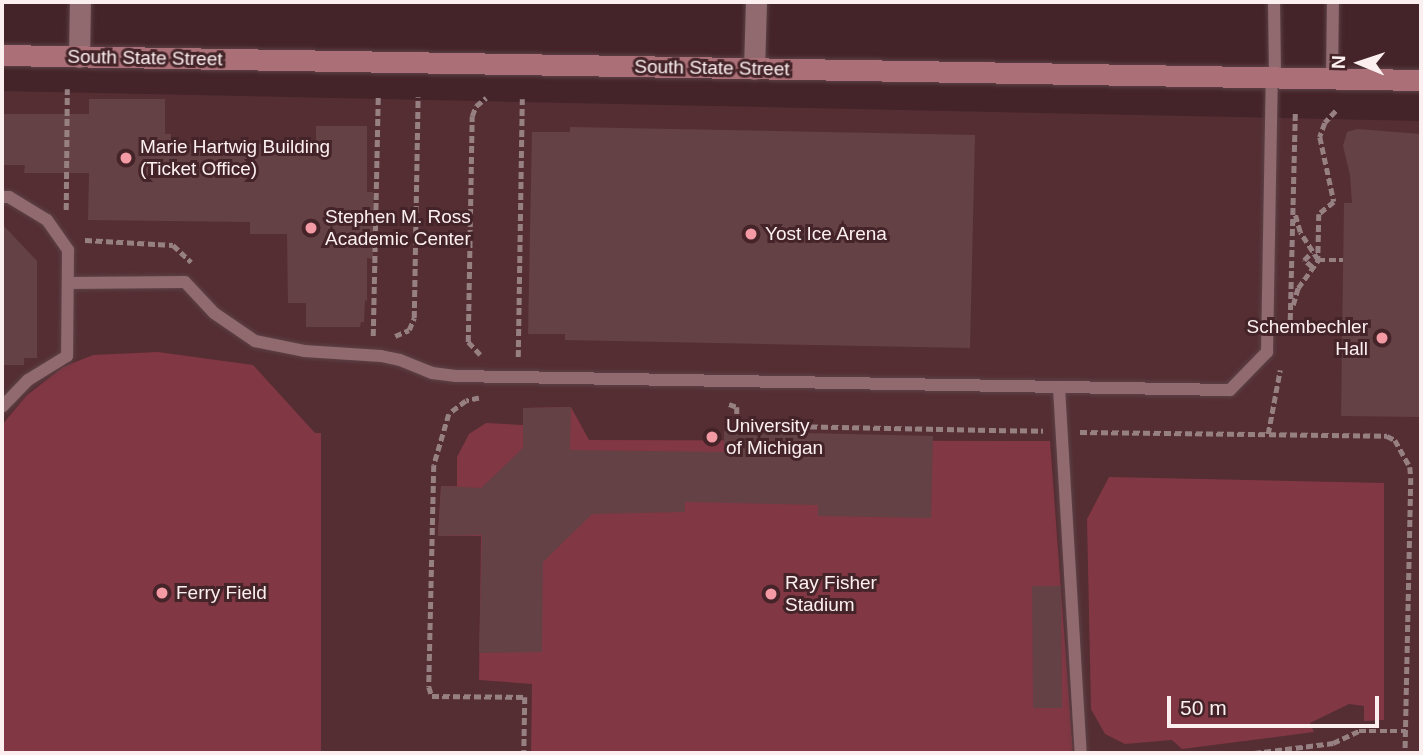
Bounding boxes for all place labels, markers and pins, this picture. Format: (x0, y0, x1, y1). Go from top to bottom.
place label: Marie Hartwig Building (Ticket Office) (140, 136, 330, 180)
marker: Marie Hartwig Building (Ticket Office) (118, 150, 134, 166)
place label: Stephen M. Ross Academic Center (325, 206, 471, 250)
marker: Stephen M. Ross Academic Center (303, 220, 319, 236)
place label: Yost Ice Arena (765, 223, 888, 245)
marker: Yost Ice Arena (743, 226, 759, 242)
place label: Schembechler Hall (1247, 316, 1368, 360)
marker: Schembechler Hall (1374, 330, 1390, 346)
place label: University of Michigan (726, 415, 823, 459)
marker: University of Michigan (704, 429, 720, 445)
place label: Ray Fisher Stadium (785, 572, 877, 616)
place label: Ferry Field (176, 582, 267, 604)
marker: Ferry Field (154, 585, 170, 601)
marker: Ray Fisher Stadium (763, 586, 779, 602)

